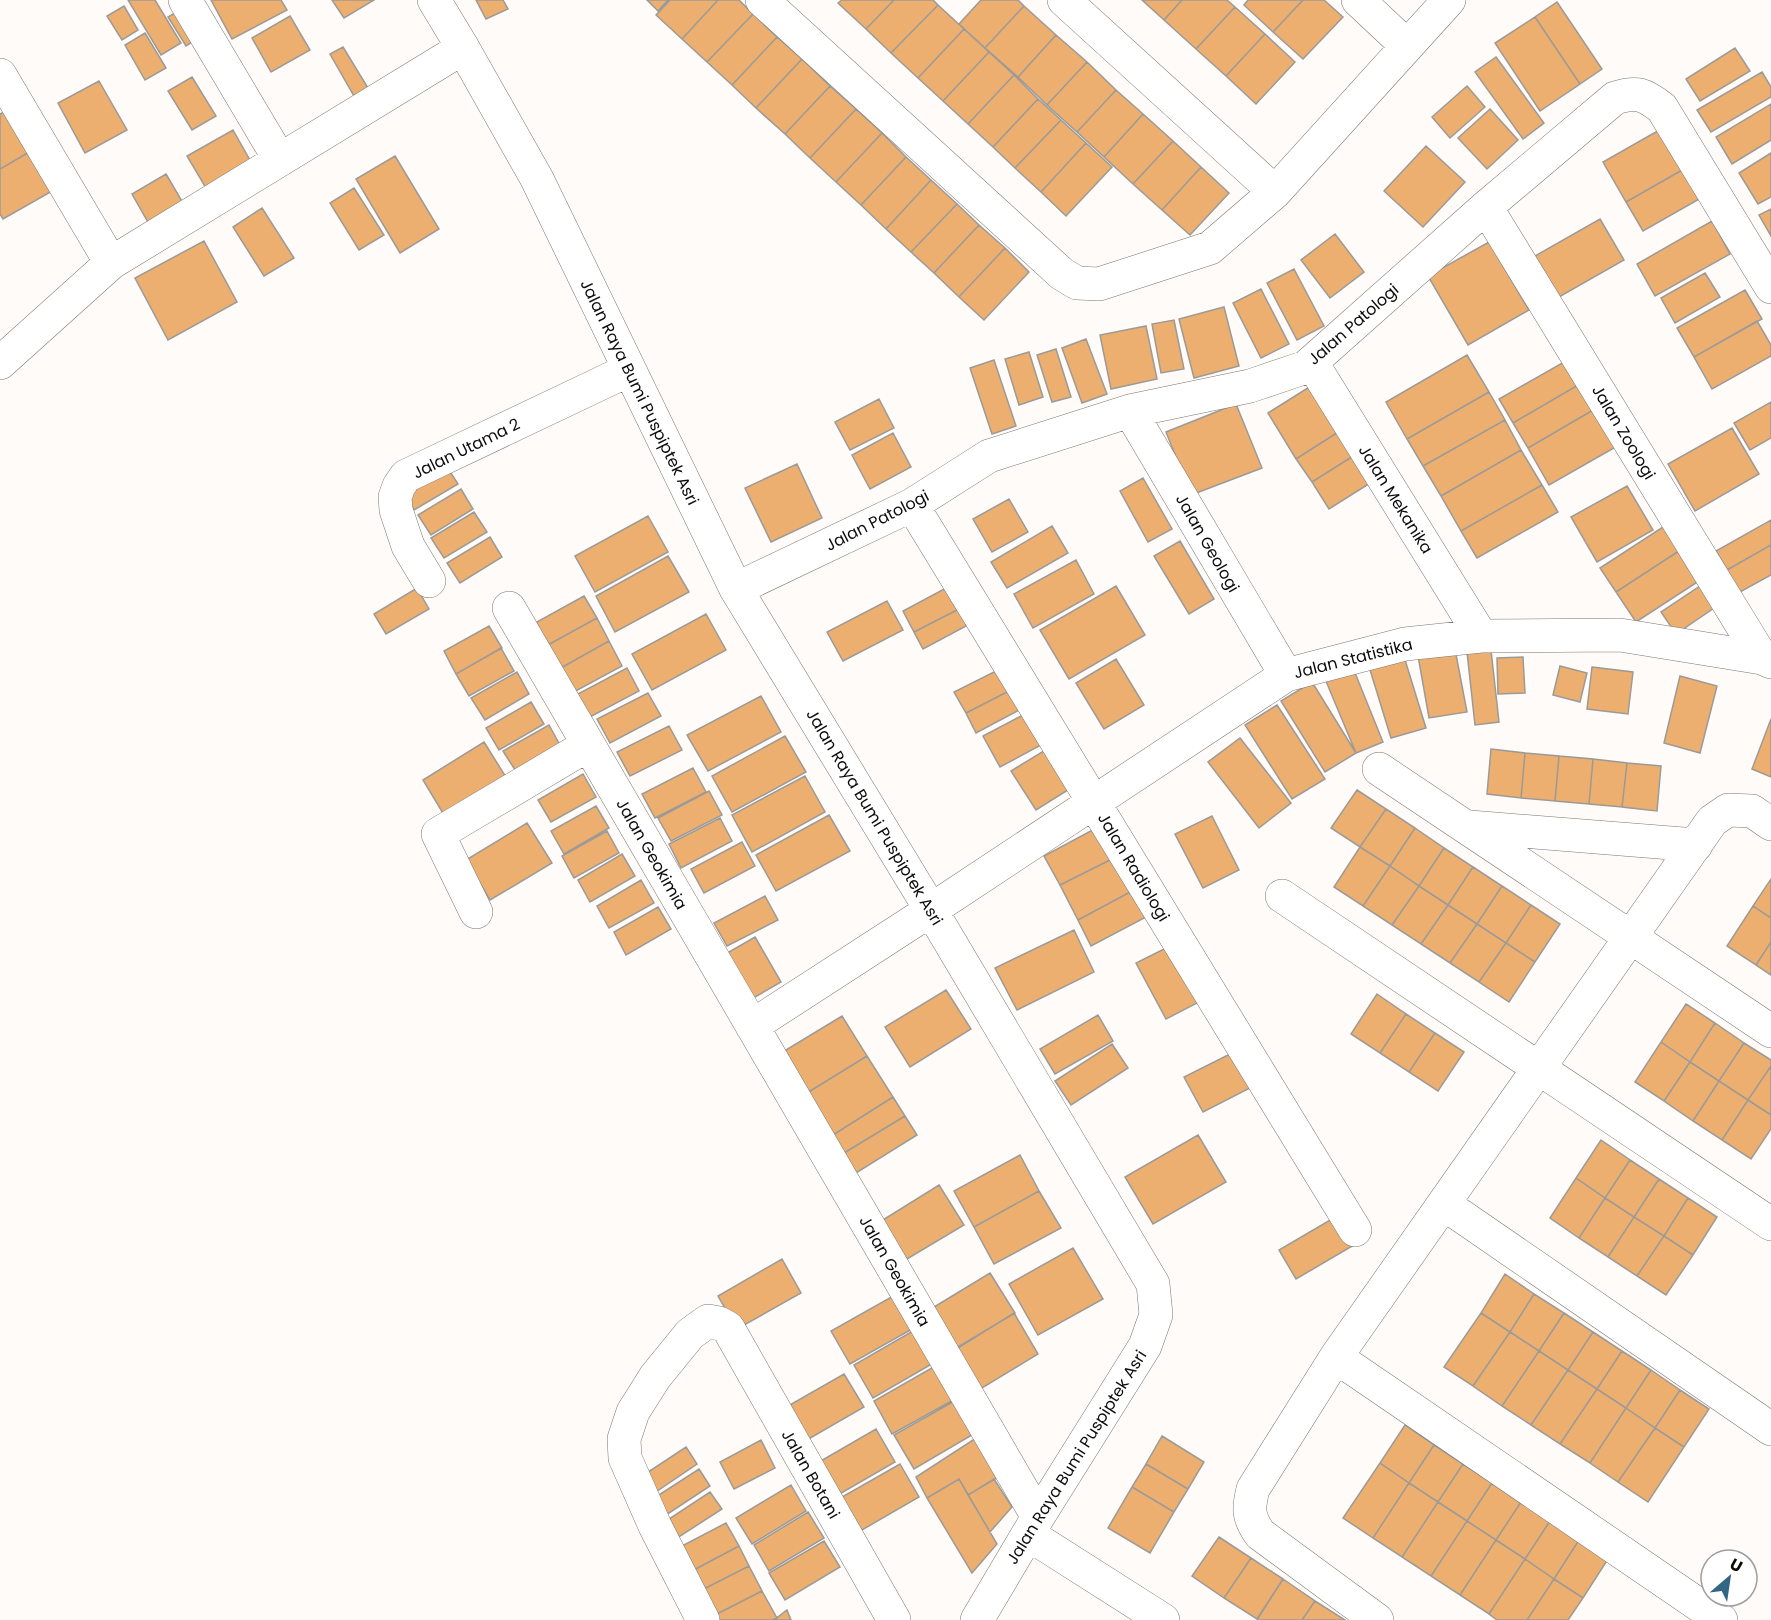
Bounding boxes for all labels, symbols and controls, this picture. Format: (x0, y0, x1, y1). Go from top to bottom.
street label: Jalan Raya Bumi Puspiptek Asri (575, 275, 704, 509)
street label: Jalan Patologi (1303, 278, 1404, 370)
street label: Jalan Zoologi (1586, 381, 1661, 484)
street label: Jalan Utama 2 (409, 413, 524, 484)
street label: Jalan Mekanika (1353, 440, 1438, 558)
street label: Jalan Patologi (821, 484, 933, 556)
street label: Jalan Geologi (1170, 490, 1245, 597)
street label: Jalan Statistika (1291, 633, 1415, 684)
street label: Jalan Raya Bumi Puspiptek Asri (801, 705, 948, 930)
street label: Jalan Geokimia (610, 795, 693, 914)
street label: Jalan Radiologi (1092, 809, 1175, 926)
street label: Jalan Geokimia (853, 1212, 936, 1331)
street label: Jalan Raya Bumi Puspiptek Asri (1001, 1346, 1152, 1569)
street label: Jalan Botani (776, 1425, 845, 1523)
north arrow (1699, 1548, 1759, 1608)
text: U (1726, 1553, 1747, 1578)

